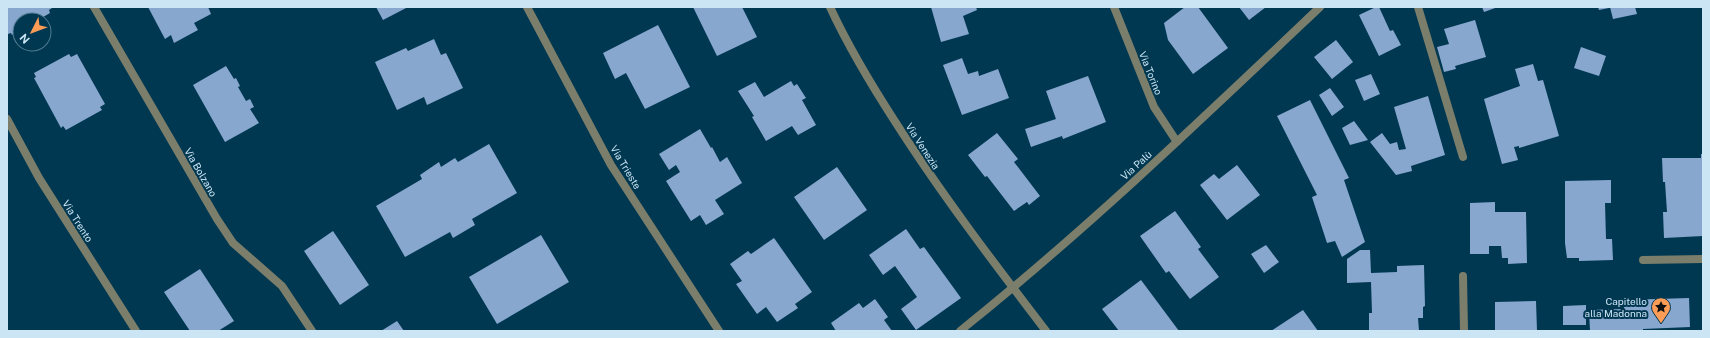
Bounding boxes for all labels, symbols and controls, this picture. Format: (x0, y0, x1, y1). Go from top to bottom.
north arrow (12, 12, 52, 52)
text: N (17, 31, 32, 46)
street label: Via Torino (1137, 49, 1165, 97)
street label: Via Venezia (904, 121, 942, 171)
street label: Via Trieste (608, 143, 644, 191)
street label: Via Bolzano (182, 145, 220, 199)
street label: Via Palù (1118, 148, 1154, 182)
street label: Via Trento (60, 198, 96, 244)
place label: Capitello alla Madonna (1585, 295, 1647, 319)
place icon: Capitello alla Madonna (1650, 296, 1672, 324)

